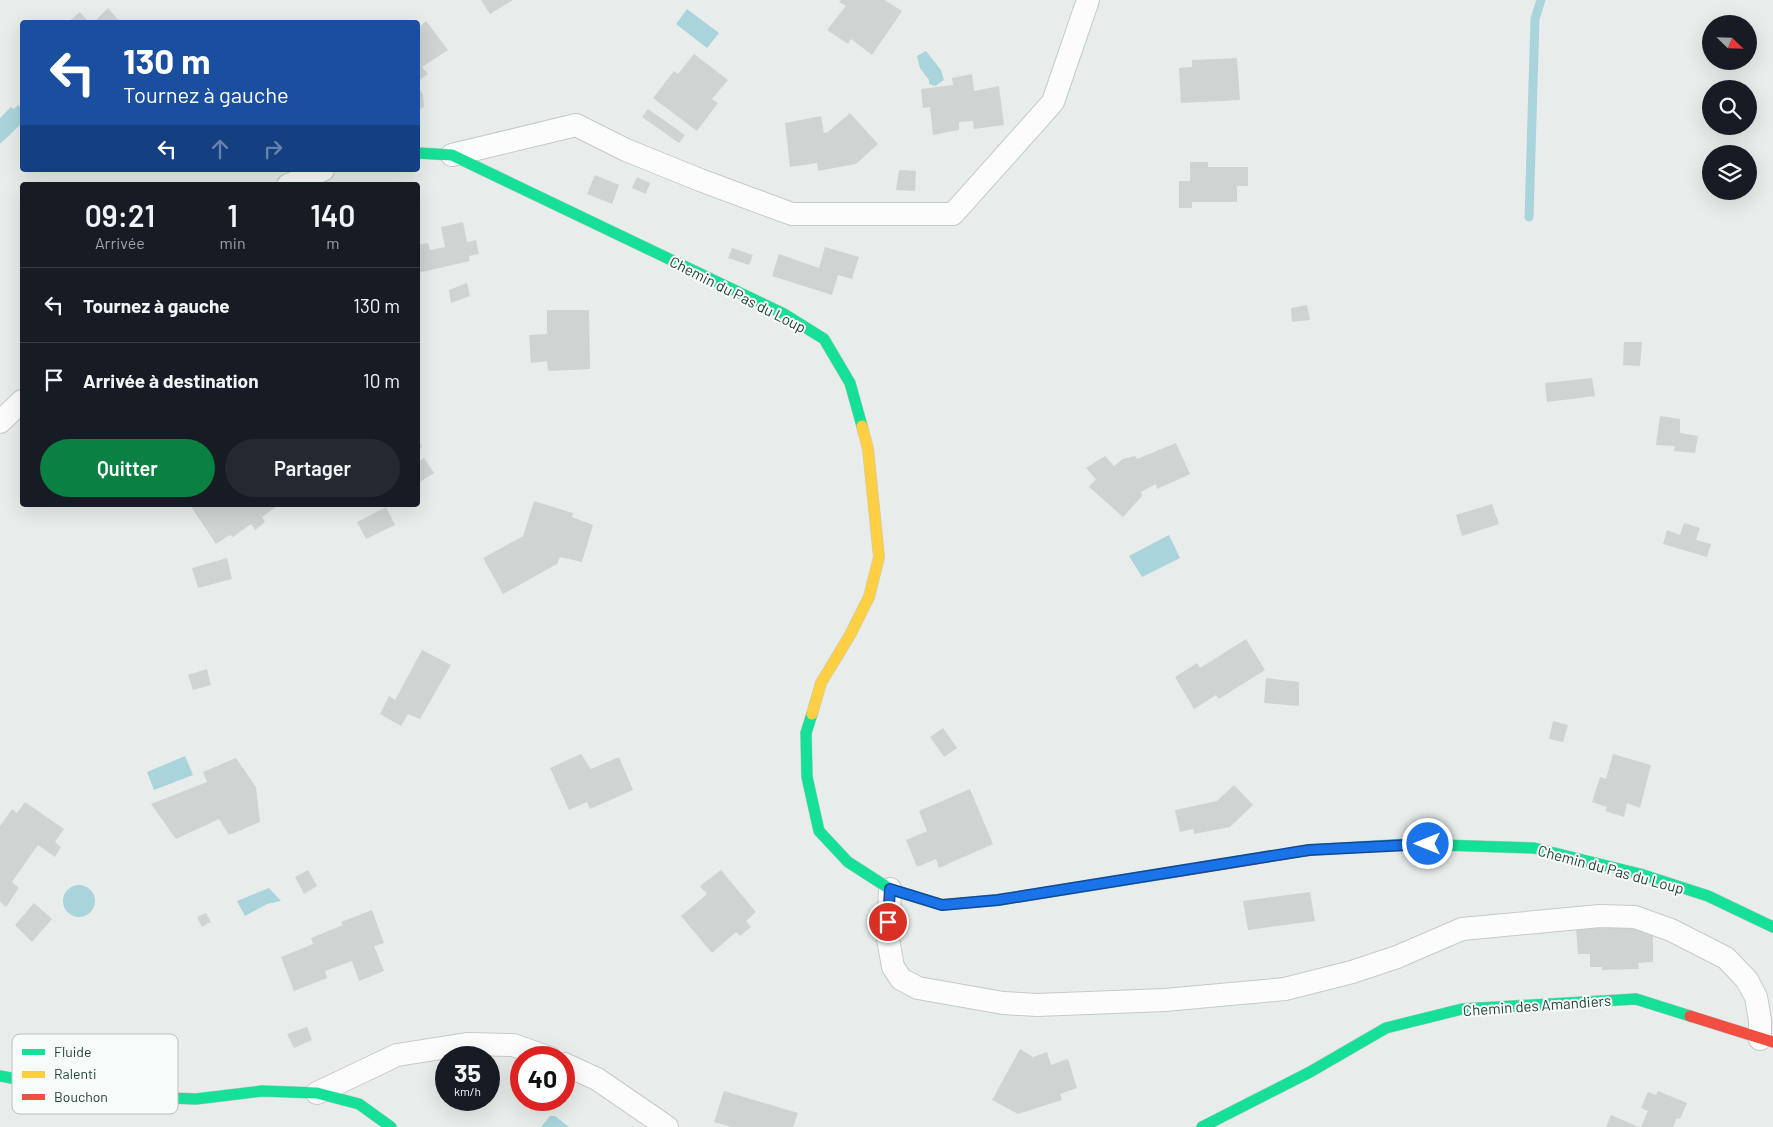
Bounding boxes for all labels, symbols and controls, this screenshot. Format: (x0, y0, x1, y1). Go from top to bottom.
north arrow (1702, 15, 1758, 70)
map controls (1702, 15, 1757, 200)
text: 130 m (123, 39, 210, 81)
icon: left (40, 40, 105, 105)
button: search (1702, 80, 1757, 135)
text: Tournez à gauche (123, 81, 289, 107)
icon: left (153, 135, 181, 163)
icon: ahead (206, 135, 234, 163)
icon: right (259, 135, 287, 163)
button: layers (1702, 145, 1757, 200)
text: 09:21 (85, 197, 155, 233)
text: 1 (227, 197, 238, 233)
text: 140 (310, 197, 355, 233)
text: Arrivée (95, 233, 145, 252)
text: min (220, 233, 246, 252)
text: m (326, 233, 339, 252)
street label: Chemin du Pas du Loup (667, 252, 809, 336)
icon: left (40, 291, 68, 319)
text: Tournez à gauche (83, 294, 230, 317)
text: 130 m (353, 294, 400, 317)
icon: arrive (40, 366, 68, 394)
text: Arrivée à destination (83, 369, 259, 392)
text: 10 m (363, 369, 400, 392)
button: Quitter (40, 439, 215, 497)
button: Partager (225, 439, 400, 497)
position arrow (1401, 817, 1453, 869)
street label: Chemin du Pas du Loup (1536, 841, 1686, 897)
pin (867, 901, 909, 943)
icon: arrive (874, 908, 902, 936)
street label: Chemin des Amandiers (1462, 991, 1612, 1019)
legend (12, 1034, 178, 1114)
text: Fluide (54, 1043, 91, 1060)
speed limit sign: 40 (510, 1046, 575, 1111)
text: 35 (454, 1057, 481, 1087)
text: Ralenti (54, 1065, 97, 1082)
text: km/h (454, 1084, 481, 1098)
text: Bouchon (54, 1088, 108, 1105)

